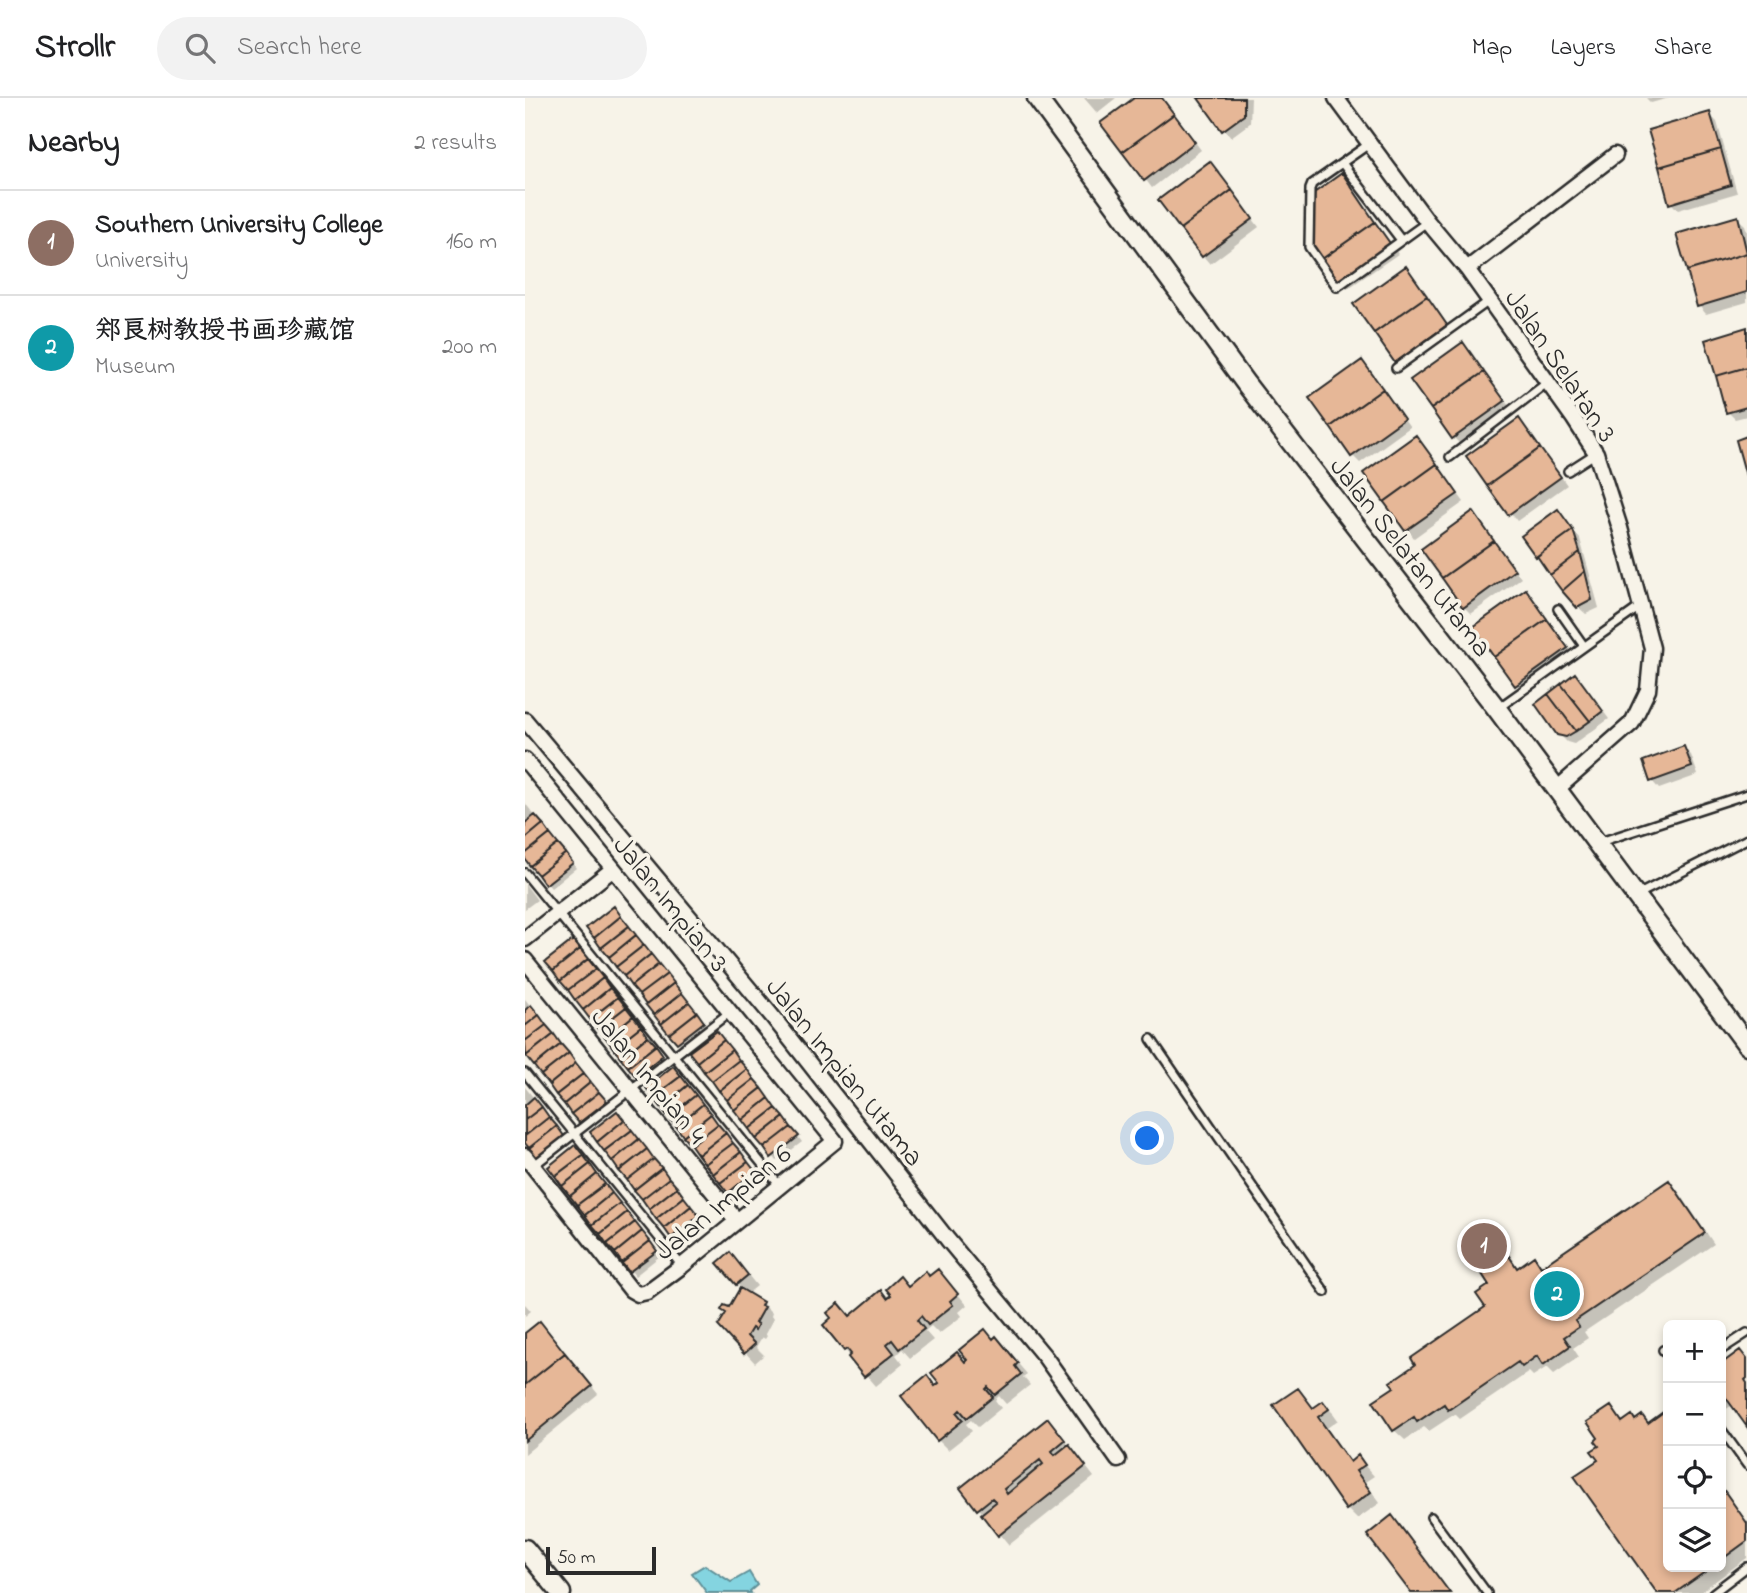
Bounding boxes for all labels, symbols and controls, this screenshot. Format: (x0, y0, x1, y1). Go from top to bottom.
search box (157, 17, 647, 80)
text: Strollr (35, 24, 115, 72)
icon: search (181, 29, 219, 67)
text: Search here (237, 29, 362, 67)
text: Map (1472, 31, 1512, 66)
text: Layers (1550, 31, 1616, 66)
text: Share (1654, 31, 1712, 66)
text: Nearby (28, 122, 120, 166)
text: 2 results (414, 127, 497, 160)
text: Southern University College (95, 207, 383, 245)
text: 1 (47, 226, 55, 259)
text: 160 m (446, 226, 497, 259)
text: University (95, 245, 188, 278)
street label: Jalan Selatan 3 (1493, 282, 1625, 452)
text: 郑良树教授书画珍藏馆 (95, 313, 355, 351)
text: 2 (45, 331, 57, 364)
text: 200 m (442, 331, 497, 364)
text: Museum (95, 351, 175, 384)
street label: Jalan Selatan Utama (1318, 449, 1501, 667)
street label: Jalan Impian 3 (601, 828, 737, 982)
street label: Jalan Impian Utama (754, 970, 933, 1177)
street label: Jalan Impian 4 (579, 1000, 716, 1155)
your location (1130, 1121, 1164, 1155)
street label: Jalan Impian 6 (647, 1135, 802, 1272)
pin: 1 (1461, 1220, 1507, 1272)
pin: 2 (1534, 1268, 1580, 1320)
map controls (1663, 1320, 1726, 1572)
button: + (1663, 1320, 1726, 1383)
button: − (1663, 1383, 1726, 1446)
button: locate (1663, 1446, 1726, 1509)
button: layers (1663, 1509, 1726, 1572)
scale bar (546, 1544, 656, 1576)
text: 50 m (557, 1545, 596, 1572)

